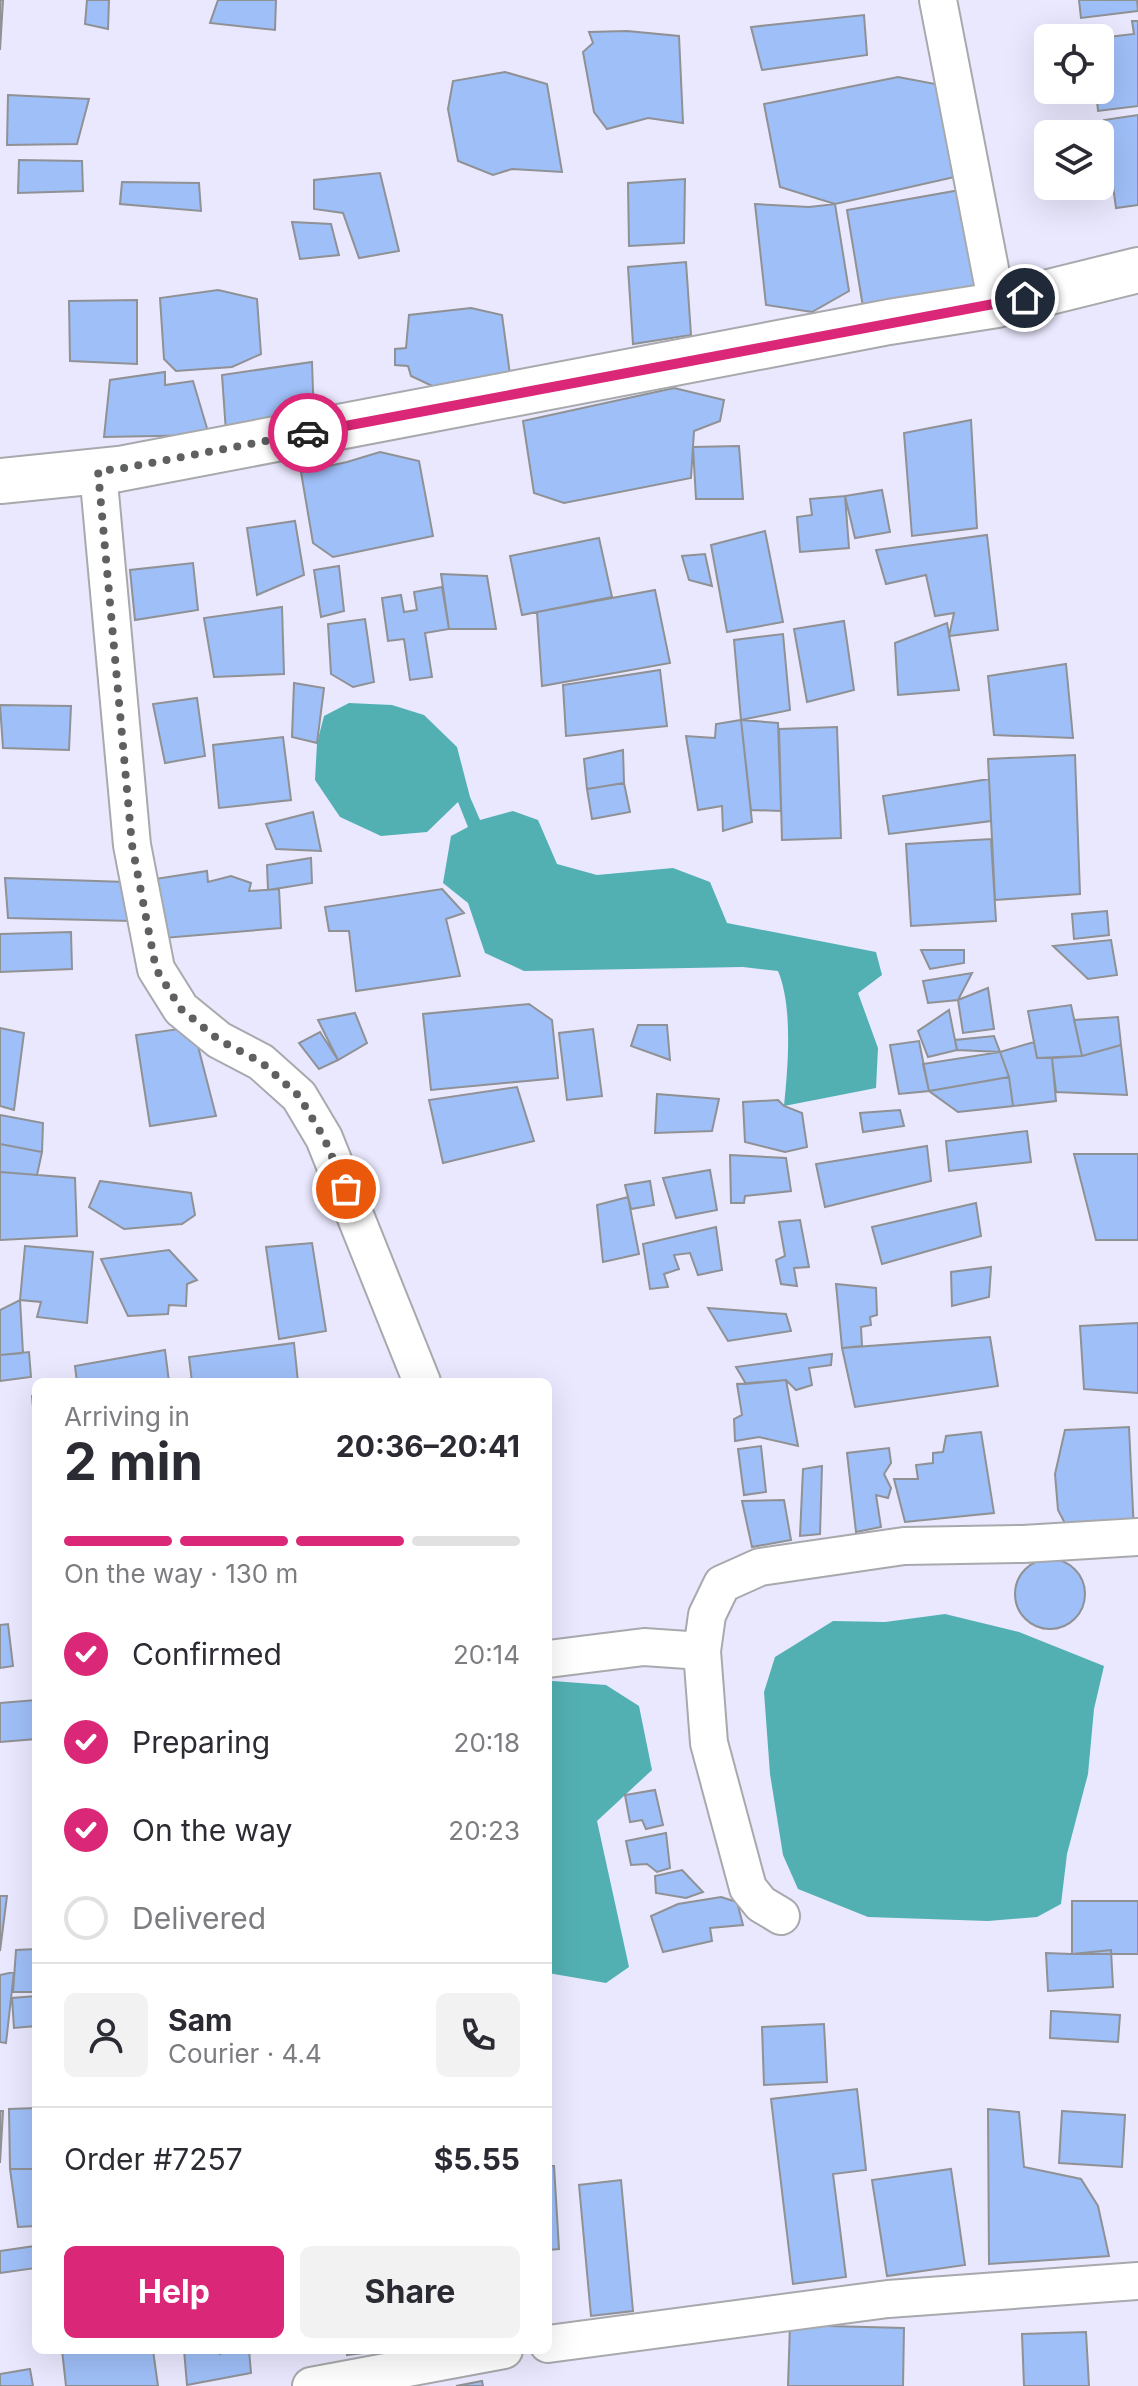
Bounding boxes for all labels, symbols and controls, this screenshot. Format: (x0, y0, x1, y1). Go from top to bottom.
map controls (1034, 24, 1114, 200)
button: locate (1034, 24, 1114, 104)
button: layers (1034, 120, 1114, 200)
pin (991, 264, 1059, 332)
icon: home (1003, 276, 1047, 320)
courier (268, 393, 348, 473)
icon: car (286, 411, 330, 455)
pin (312, 1155, 380, 1223)
icon: bag (324, 1167, 368, 1211)
text: Arriving in (64, 1401, 190, 1432)
text: 20:36–20:41 (336, 1428, 520, 1464)
text: 2 min (64, 1430, 203, 1493)
text: On the way · 130 m (64, 1558, 298, 1589)
icon: check (64, 1632, 108, 1676)
text: Confirmed (132, 1636, 282, 1672)
text: 20:14 (453, 1639, 520, 1670)
icon: check (64, 1720, 108, 1764)
text: Preparing (132, 1724, 270, 1760)
text: 20:18 (454, 1727, 520, 1758)
icon: check (64, 1808, 108, 1852)
text: On the way (132, 1812, 292, 1848)
text: 20:23 (448, 1815, 520, 1846)
text: Delivered (132, 1900, 266, 1936)
button: person (64, 1993, 148, 2077)
button: phone (436, 1993, 520, 2077)
text: Sam (168, 2002, 232, 2038)
text: Courier · 4.4 (168, 2038, 322, 2069)
text: Order #7257 (64, 2141, 243, 2177)
text: $5.55 (434, 2141, 520, 2177)
button: Help (64, 2246, 284, 2338)
button: Share (300, 2246, 520, 2338)

